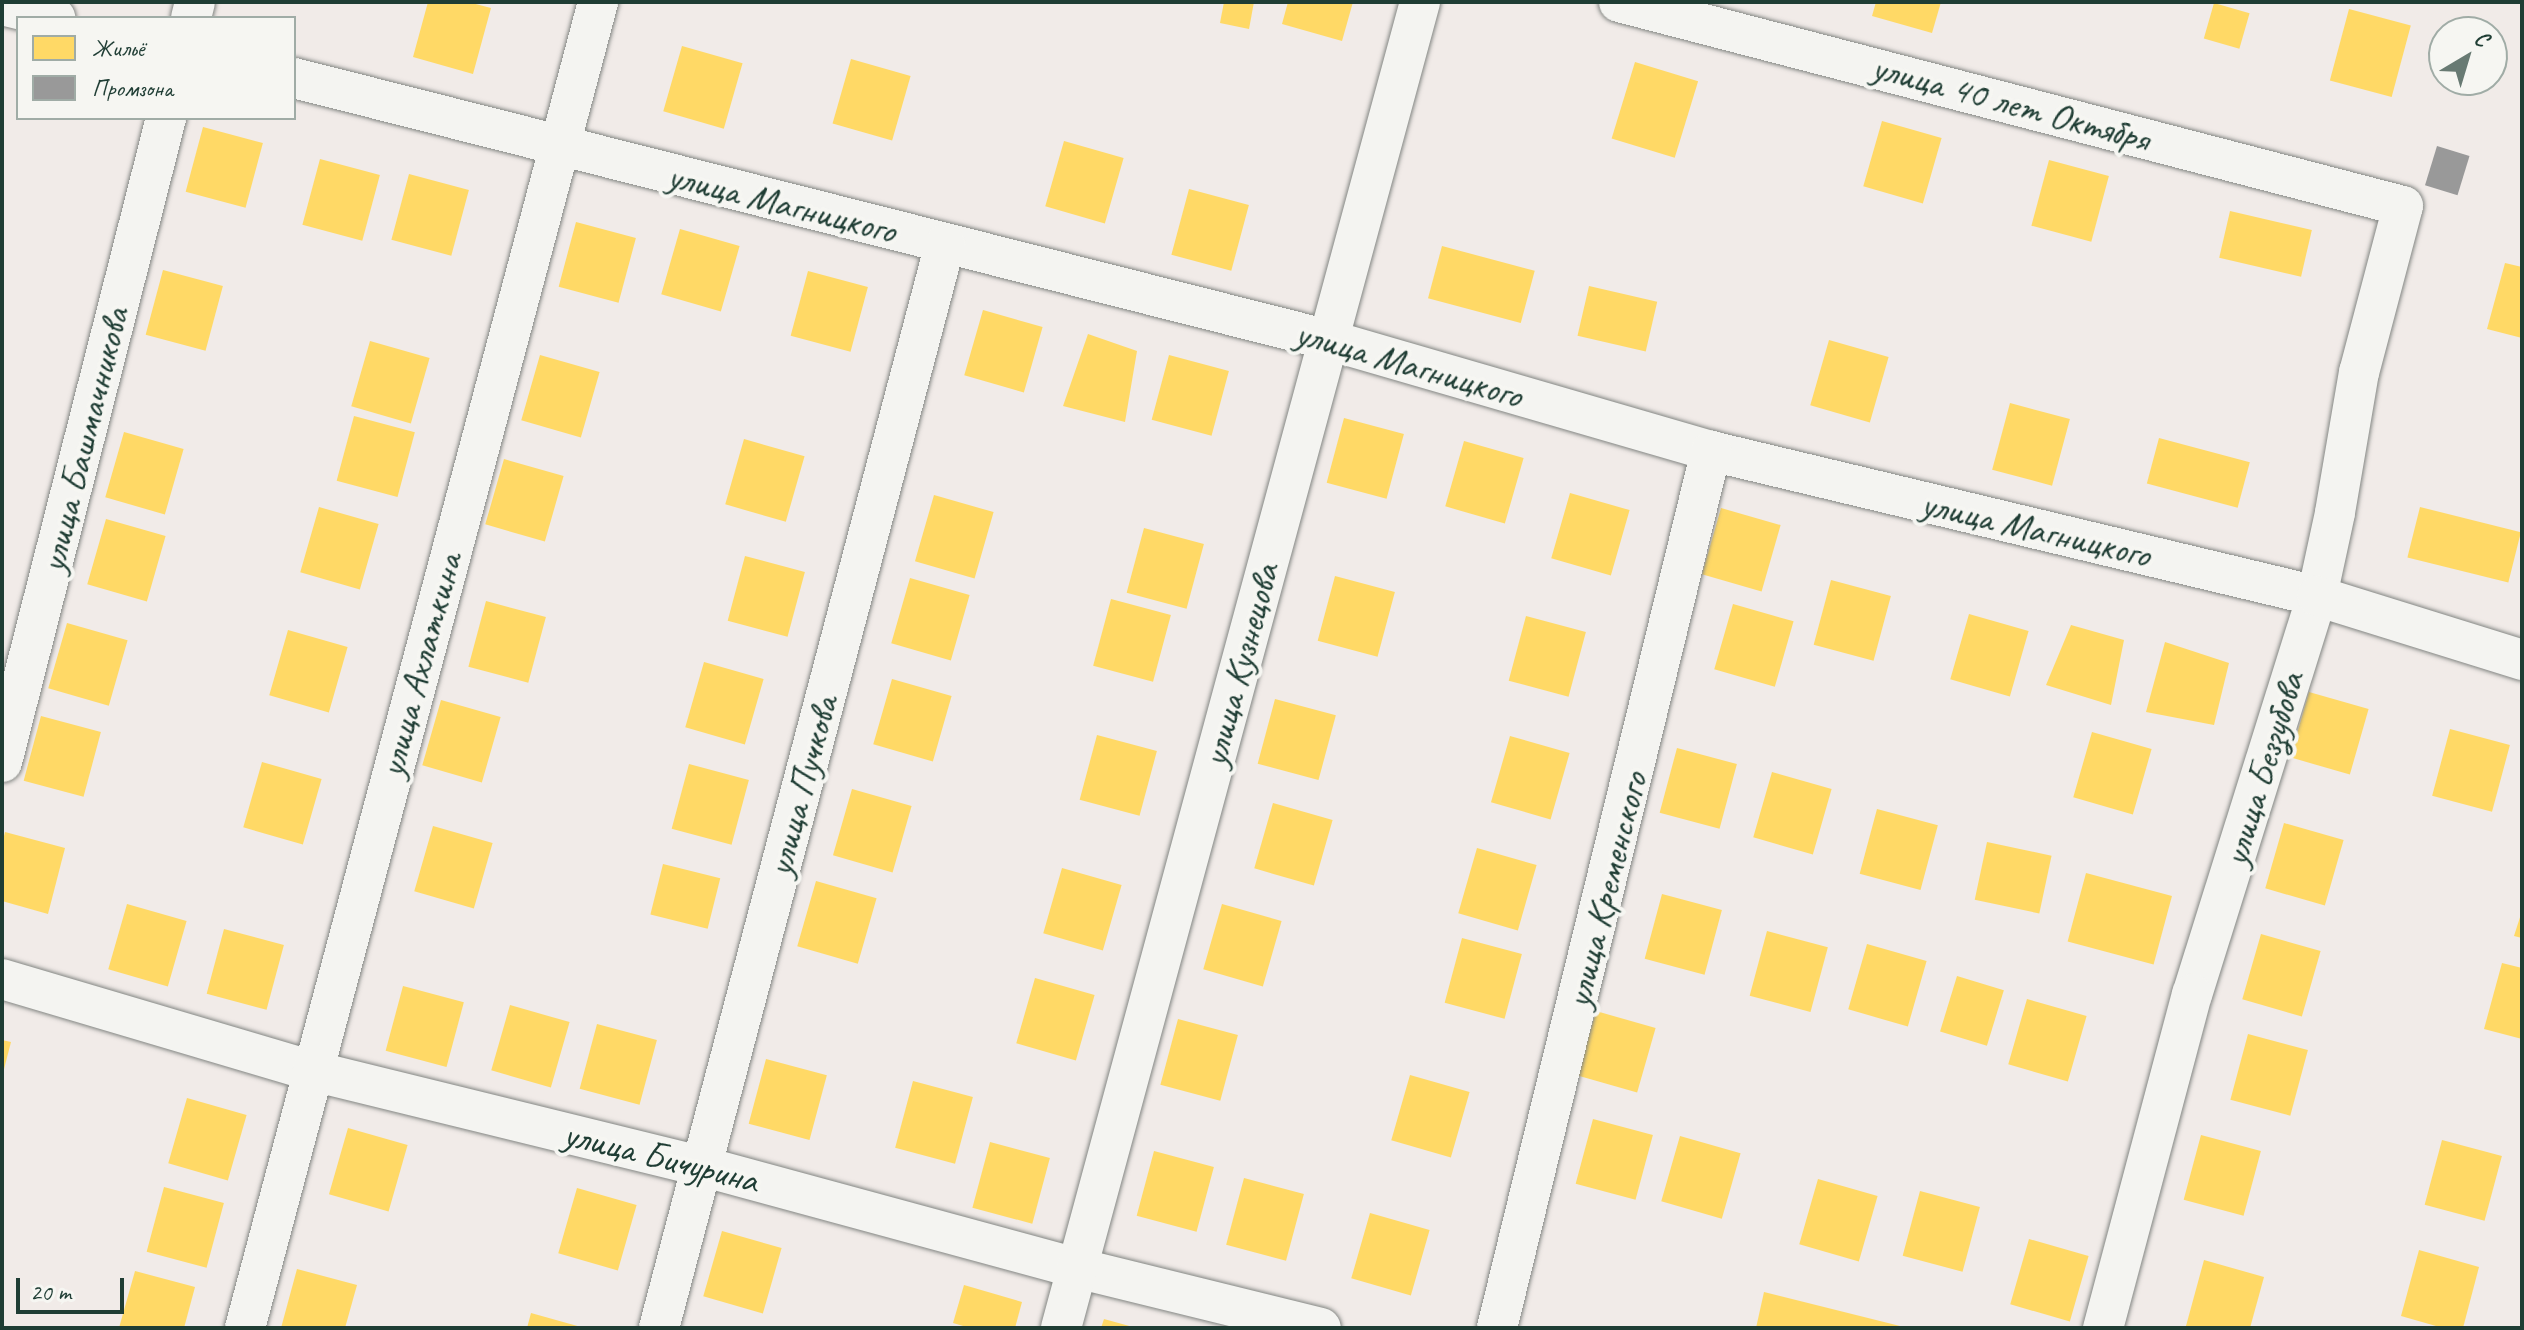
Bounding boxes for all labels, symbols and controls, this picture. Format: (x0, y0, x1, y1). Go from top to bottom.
legend (16, 16, 296, 120)
north arrow (2428, 16, 2508, 96)
text: С (2469, 24, 2494, 53)
text: Жильё (92, 33, 144, 63)
street label: улица 40 лет Октября (1865, 43, 2157, 163)
text: Промзона (92, 73, 173, 103)
street label: улица Магницкого (662, 152, 902, 254)
street label: улица Башмачникова (29, 302, 139, 578)
street label: улица Магницкого (1289, 310, 1529, 418)
street label: улица Магницкого (1916, 480, 2156, 578)
street label: улица Ахлаткина (369, 550, 471, 780)
street label: улица Кузнецова (1191, 559, 1289, 771)
street label: улица Беззубова (2212, 666, 2314, 872)
street label: улица Пучкова (756, 691, 848, 881)
street label: улица Кременского (1555, 767, 1657, 1013)
street label: улица Бичурина (558, 1111, 764, 1203)
scale bar (20, 1262, 128, 1312)
text: 20 m (30, 1277, 71, 1307)

